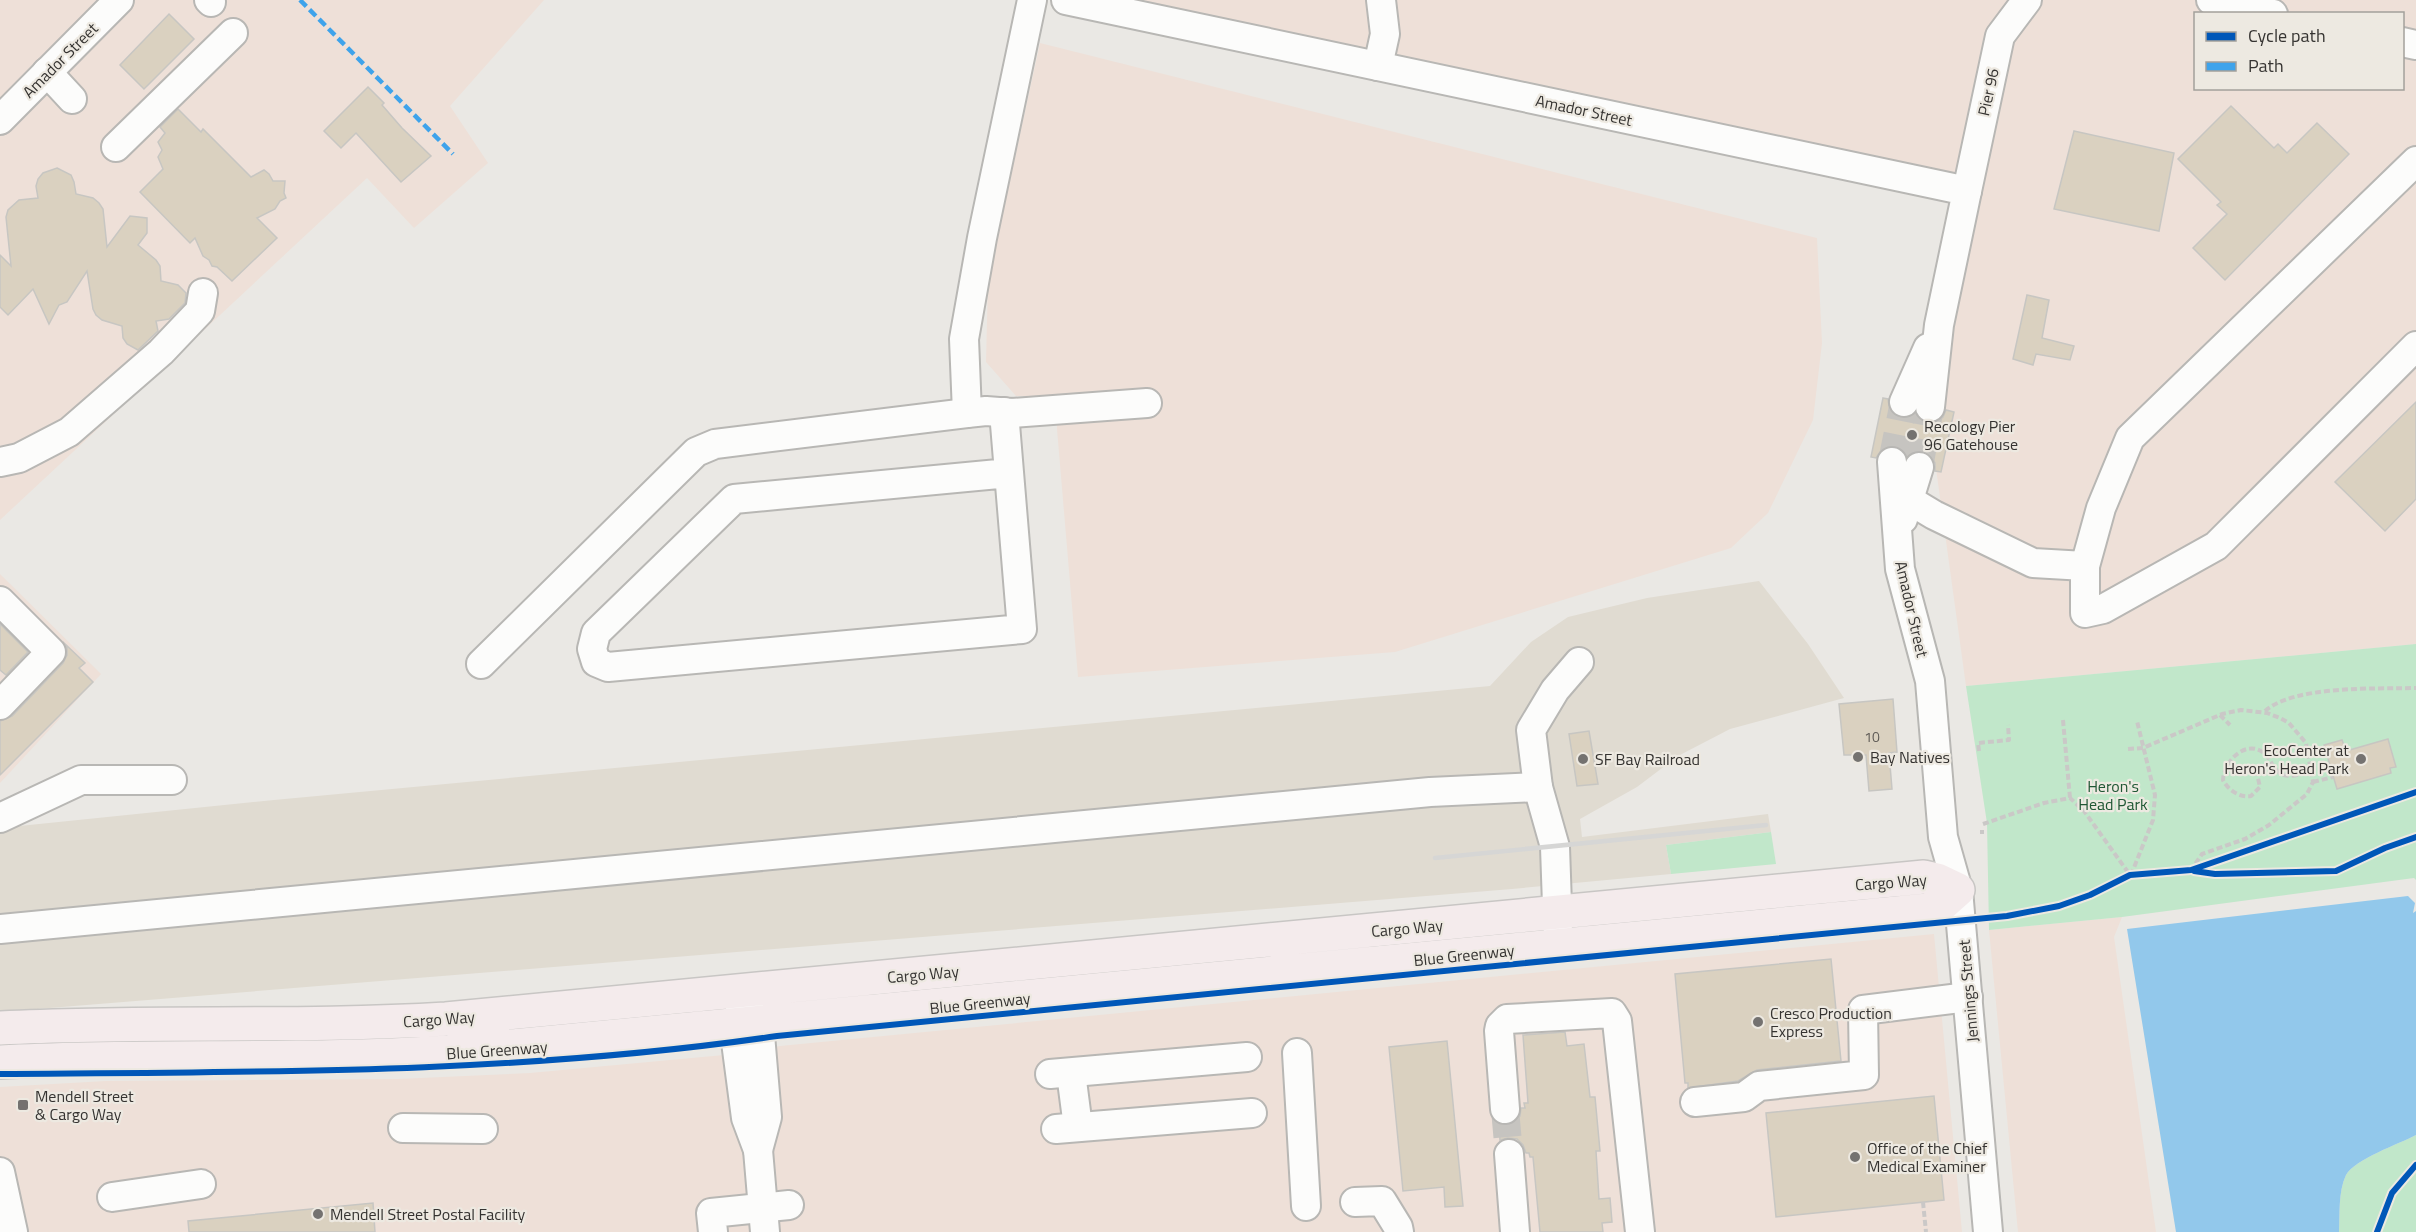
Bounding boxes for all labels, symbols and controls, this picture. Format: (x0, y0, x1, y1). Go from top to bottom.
legend (2194, 12, 2404, 90)
street label: Amador Street (17, 17, 103, 103)
text: Cycle path (2248, 22, 2326, 49)
text: Path (2248, 52, 2284, 79)
street label: Pier 96 (1971, 66, 2005, 118)
street label: Amador Street (1533, 88, 1635, 132)
place label: Recology Pier 96 Gatehouse (1924, 414, 2018, 456)
marker: Recology Pier 96 Gatehouse (1905, 428, 1919, 442)
street label: Amador Street (1889, 558, 1935, 660)
house number: 10 (1864, 726, 1880, 747)
place label: EcoCenter at Heron's Head Park (2224, 738, 2349, 780)
place label: Bay Natives (1870, 745, 1950, 769)
place label: SF Bay Railroad (1595, 747, 1700, 771)
marker: Bay Natives (1851, 750, 1865, 764)
marker: SF Bay Railroad (1576, 752, 1590, 766)
marker: EcoCenter at Heron's Head Park (2354, 752, 2368, 766)
park label: Heron's Head Park (2078, 774, 2148, 816)
street label: Cargo Way (1854, 868, 1928, 896)
street label: Cargo Way (1370, 913, 1444, 943)
street label: Blue Greenway (1412, 938, 1516, 972)
street label: Jennings Street (1952, 939, 1984, 1043)
street label: Cargo Way (886, 959, 960, 989)
street label: Blue Greenway (928, 986, 1032, 1020)
place label: Cresco Production Express (1770, 1001, 1892, 1043)
street label: Cargo Way (402, 1005, 476, 1033)
marker: Cresco Production Express (1751, 1015, 1765, 1029)
street label: Blue Greenway (446, 1034, 549, 1066)
place label: Mendell Street & Cargo Way (35, 1084, 134, 1126)
marker: Mendell Street & Cargo Way (16, 1098, 30, 1112)
place label: Office of the Chief Medical Examiner (1867, 1136, 1988, 1178)
marker: Office of the Chief Medical Examiner (1848, 1150, 1862, 1164)
place label: Mendell Street Postal Facility (330, 1202, 526, 1226)
marker: Mendell Street Postal Facility (311, 1207, 325, 1221)

